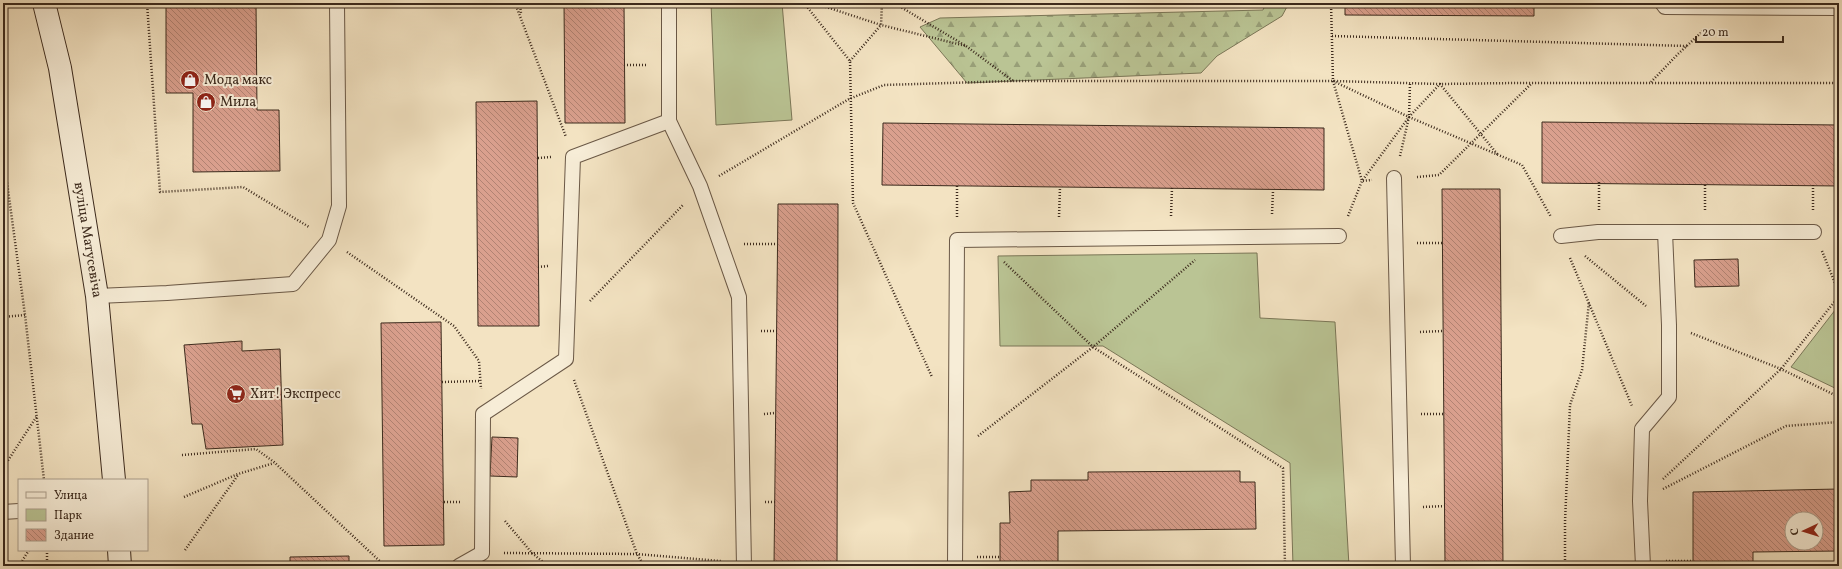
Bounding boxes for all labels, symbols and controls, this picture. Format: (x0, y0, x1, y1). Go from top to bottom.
scale bar (1696, 18, 1783, 44)
text: 20 m (1702, 25, 1729, 41)
shop icon: Мода макс (179, 69, 201, 91)
place label: Мода макс (204, 71, 272, 90)
shop icon: Мила (195, 91, 217, 113)
place label: Мила (220, 93, 256, 112)
street label: вуліца Матусевіча (69, 181, 107, 299)
supermarket icon: Хит! Экспресс (225, 383, 247, 405)
place label: Хит! Экспресс (250, 385, 341, 404)
legend (18, 479, 148, 551)
text: Улица (54, 488, 87, 504)
text: Парк (54, 508, 82, 524)
north arrow (1784, 511, 1824, 551)
text: Здание (54, 528, 94, 544)
text: С (1788, 528, 1803, 536)

